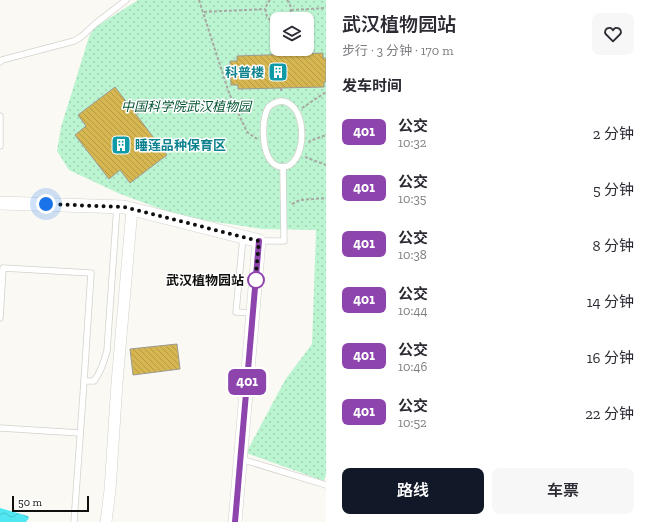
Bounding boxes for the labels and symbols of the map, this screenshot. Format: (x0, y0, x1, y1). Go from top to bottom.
building icon: 科普楼 (267, 61, 289, 83)
place label: 科普楼 (225, 65, 264, 80)
park label: 中国科学院武汉植物园 (121, 99, 253, 114)
building icon: 睡莲品种保育区 (110, 134, 132, 156)
place label: 睡莲品种保育区 (135, 138, 226, 153)
your location (36, 194, 56, 214)
marker: 武汉植物园站 (247, 271, 265, 289)
place label: 武汉植物园站 (166, 273, 244, 288)
line badge: 401 (224, 369, 270, 395)
scale bar (12, 494, 89, 513)

